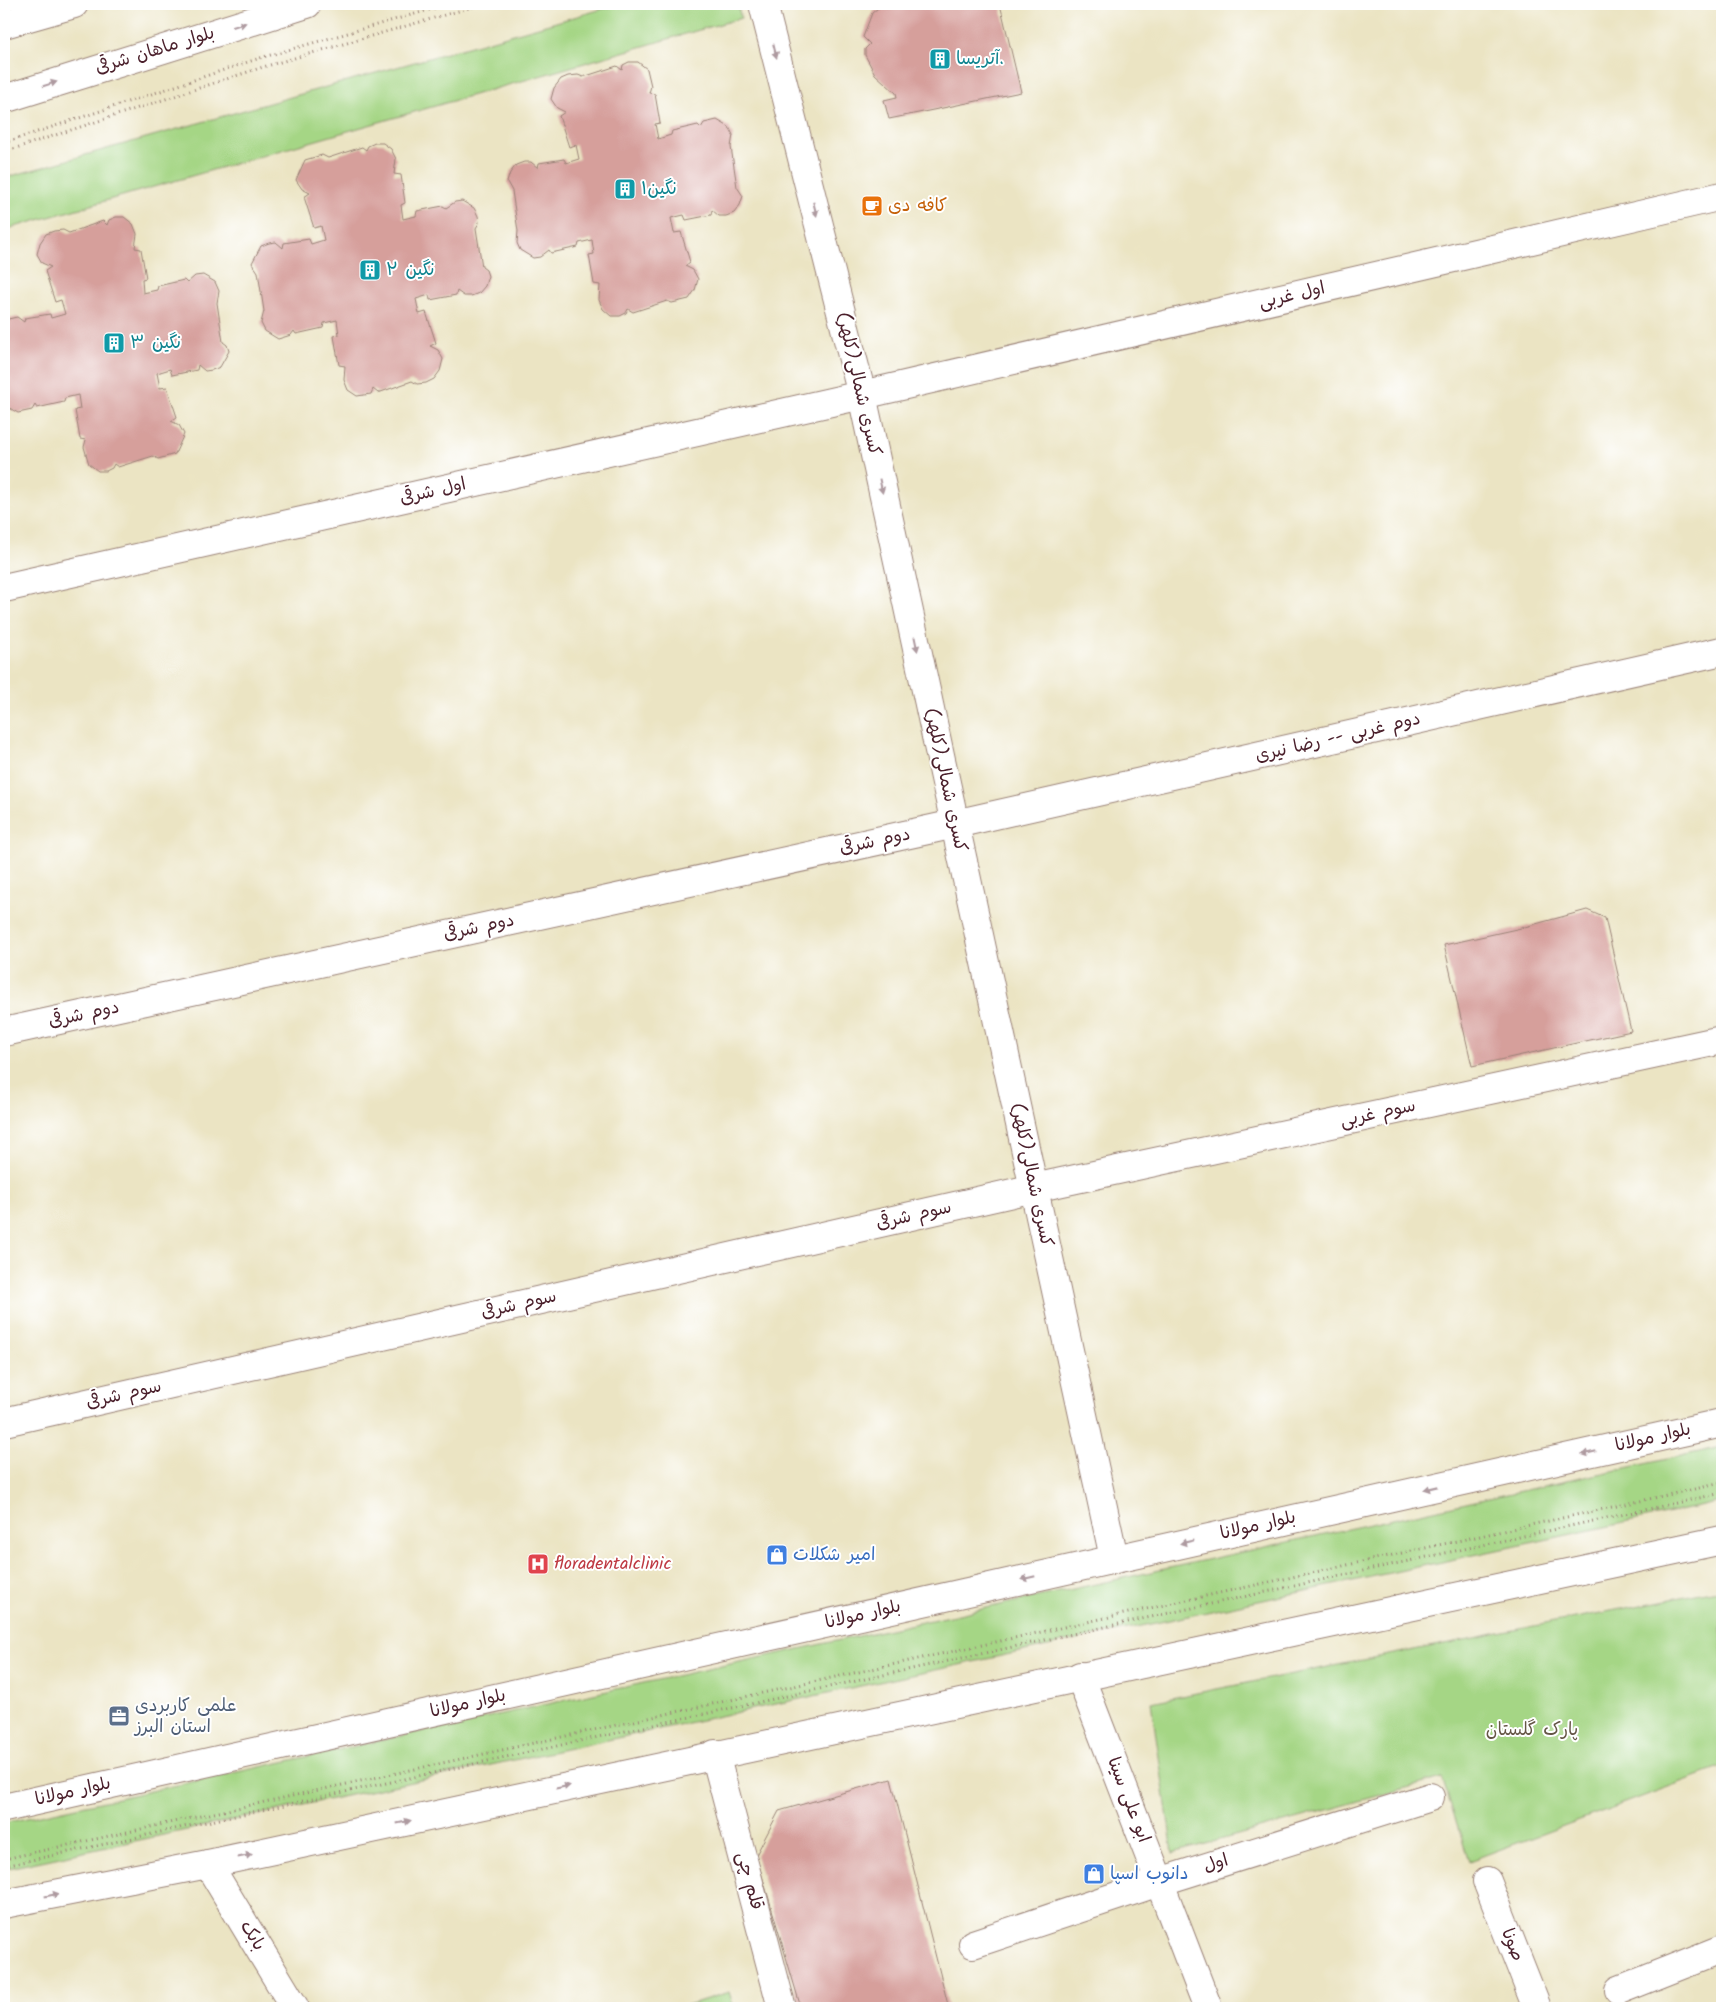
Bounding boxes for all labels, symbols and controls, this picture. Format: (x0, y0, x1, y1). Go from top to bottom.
street label: بلوار ماهان شرقی (92, 19, 218, 83)
one-way arrow (231, 21, 246, 29)
one-way arrow (771, 44, 779, 59)
place label: آتریسا. (956, 45, 1004, 74)
building icon: آتریسا. (928, 47, 952, 71)
one-way arrow (43, 80, 58, 88)
place label: نگین۱ (641, 175, 677, 204)
building icon: نگین۱ (613, 177, 637, 201)
place label: کافه دی (888, 192, 947, 221)
cafe icon: کافه دی (860, 194, 884, 218)
one-way arrow (811, 201, 819, 216)
place label: نگین ۲ (386, 256, 435, 285)
building icon: نگین ۲ (358, 258, 382, 282)
street label: اول غربی (1256, 274, 1328, 318)
street label: کسری شمالی(کلهر) (827, 309, 889, 459)
place label: نگین ۳ (130, 329, 181, 358)
building icon: نگین ۳ (102, 331, 126, 355)
street label: اول شرقی (397, 470, 469, 514)
one-way arrow (877, 478, 885, 493)
one-way arrow (912, 637, 920, 652)
street label: کسری شمالی(کلهر) (916, 705, 974, 855)
street label: دوم غربی -- رضا نیری (1252, 705, 1424, 771)
street label: دوم شرقی (837, 820, 913, 864)
street label: دوم شرقی (441, 906, 517, 950)
street label: دوم شرقی (46, 993, 122, 1037)
street label: سوم غربی (1337, 1092, 1419, 1136)
street label: کسری شمالی(کلهر) (1002, 1100, 1060, 1250)
street label: سوم شرقی (873, 1193, 955, 1239)
street label: سوم شرقی (478, 1282, 560, 1328)
street label: سوم شرقی (83, 1372, 165, 1418)
street label: بلوار مولانا (1612, 1415, 1694, 1461)
one-way arrow (1581, 1449, 1597, 1457)
one-way arrow (1423, 1484, 1438, 1492)
street label: بلوار مولانا (1217, 1503, 1299, 1549)
one-way arrow (1179, 1538, 1194, 1546)
place label: امیر شکلات (793, 1541, 875, 1570)
shop icon: امیر شکلات (765, 1543, 789, 1567)
place label: floradentalclinic (554, 1550, 671, 1579)
hospital icon: floradentalclinic (526, 1552, 550, 1576)
one-way arrow (1021, 1574, 1036, 1582)
street label: بلوار مولانا (822, 1592, 904, 1638)
street label: بلوار مولانا (427, 1681, 509, 1727)
place label: علمی کاربردی استان البرز (133, 1692, 236, 1742)
office icon: علمی کاربردی استان البرز (107, 1704, 131, 1728)
park label: پارک گلستان (1486, 1716, 1578, 1745)
street label: ابو علی سینا (1098, 1753, 1158, 1847)
street label: بلوار مولانا (32, 1769, 114, 1815)
one-way arrow (555, 1783, 570, 1791)
one-way arrow (397, 1818, 412, 1826)
street label: اول (1200, 1847, 1232, 1881)
street label: قلم چی (727, 1849, 771, 1913)
one-way arrow (238, 1852, 253, 1860)
place label: دانوب اسپا (1110, 1860, 1189, 1889)
shop icon: دانوب اسپا (1082, 1862, 1106, 1886)
one-way arrow (44, 1890, 60, 1898)
street label: بابک (232, 1915, 272, 1957)
street label: صونا (1492, 1924, 1532, 1966)

